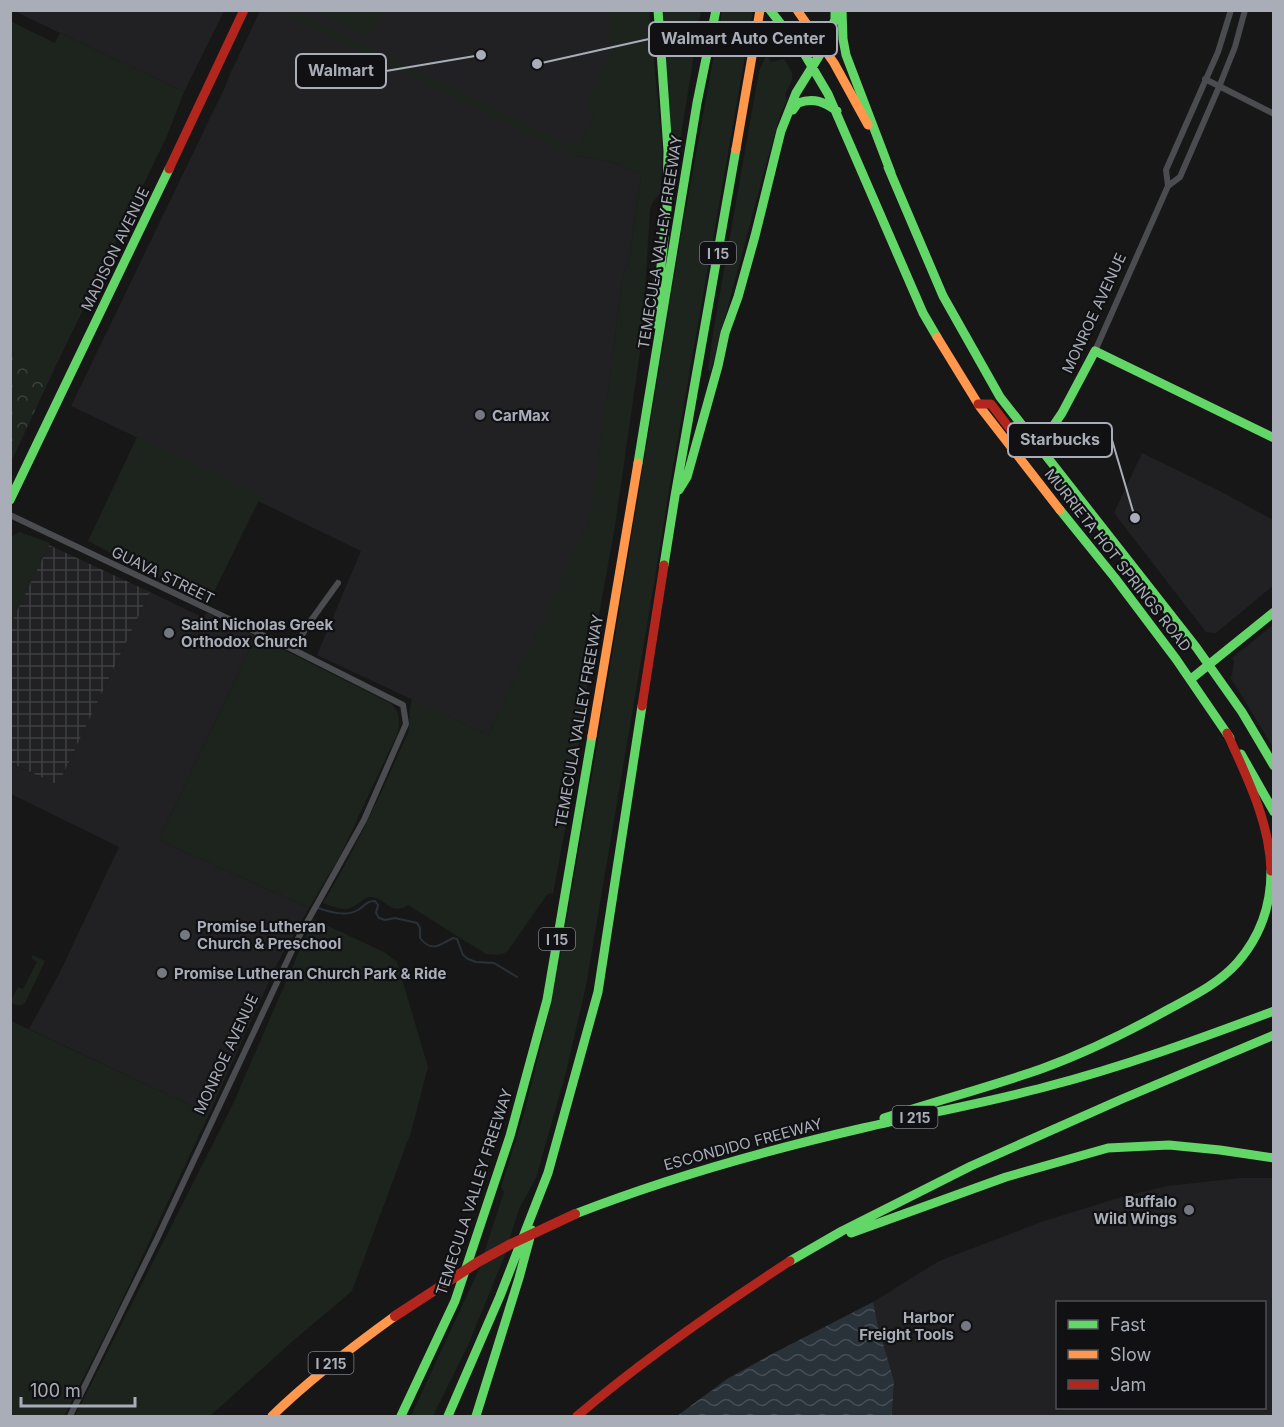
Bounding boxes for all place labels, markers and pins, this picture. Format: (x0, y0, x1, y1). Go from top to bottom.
callout: Walmart Auto Center (649, 22, 837, 56)
callout: Walmart (296, 54, 386, 88)
place label: CarMax (492, 406, 550, 425)
marker: CarMax (473, 408, 487, 422)
callout: Starbucks (1008, 423, 1112, 457)
place label: Saint Nicholas Greek Orthodox Church (181, 615, 333, 651)
marker: Saint Nicholas Greek Orthodox Church (162, 626, 176, 640)
place label: Promise Lutheran Church & Preschool (197, 917, 341, 953)
marker: Promise Lutheran Church & Preschool (178, 928, 192, 942)
place label: Promise Lutheran Church Park & Ride (174, 964, 446, 983)
marker: Promise Lutheran Church Park & Ride (155, 966, 169, 980)
place label: Buffalo Wild Wings (1093, 1192, 1177, 1228)
marker: Buffalo Wild Wings (1182, 1203, 1196, 1217)
place label: Harbor Freight Tools (859, 1308, 954, 1344)
marker: Harbor Freight Tools (959, 1319, 973, 1333)

